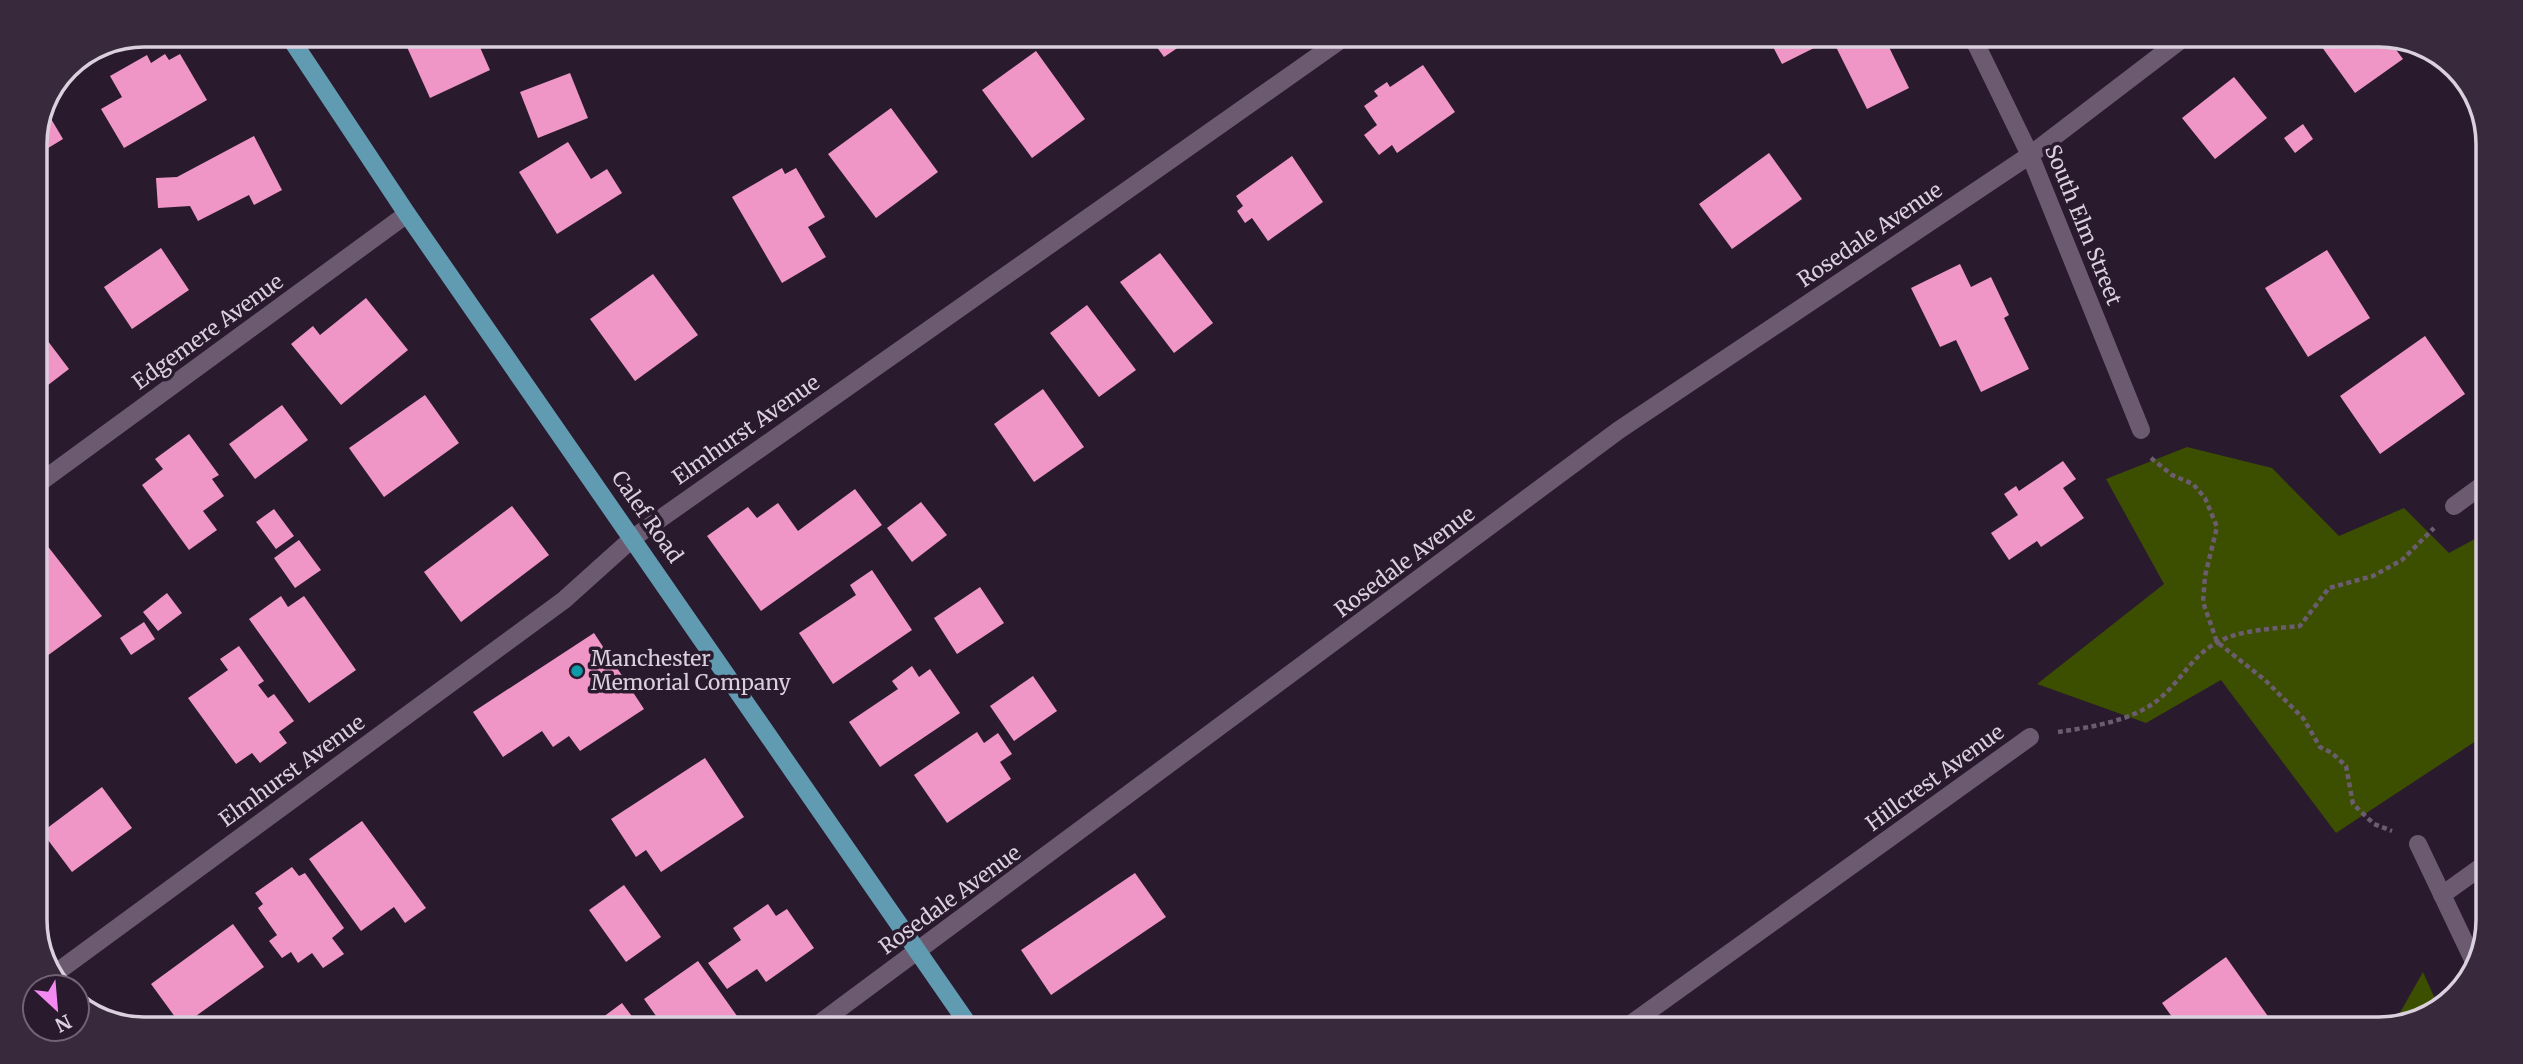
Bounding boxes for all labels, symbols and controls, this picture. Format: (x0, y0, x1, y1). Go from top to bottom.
street label: South Elm Street (2039, 141, 2128, 309)
street label: Rosedale Avenue (1792, 176, 1947, 293)
street label: Edgemere Avenue (127, 268, 288, 395)
street label: Elmhurst Avenue (667, 369, 825, 490)
street label: Calef Road (606, 465, 689, 568)
street label: Rosedale Avenue (1329, 500, 1480, 623)
place label: Manchester Memorial Company (591, 645, 792, 696)
marker: Manchester Memorial Company (569, 663, 585, 679)
street label: Elmhurst Avenue (214, 709, 370, 833)
street label: Hillcrest Avenue (1860, 718, 2009, 837)
street label: Rosedale Avenue (874, 839, 1026, 960)
north arrow (21, 973, 91, 1043)
text: N (51, 1009, 75, 1037)

